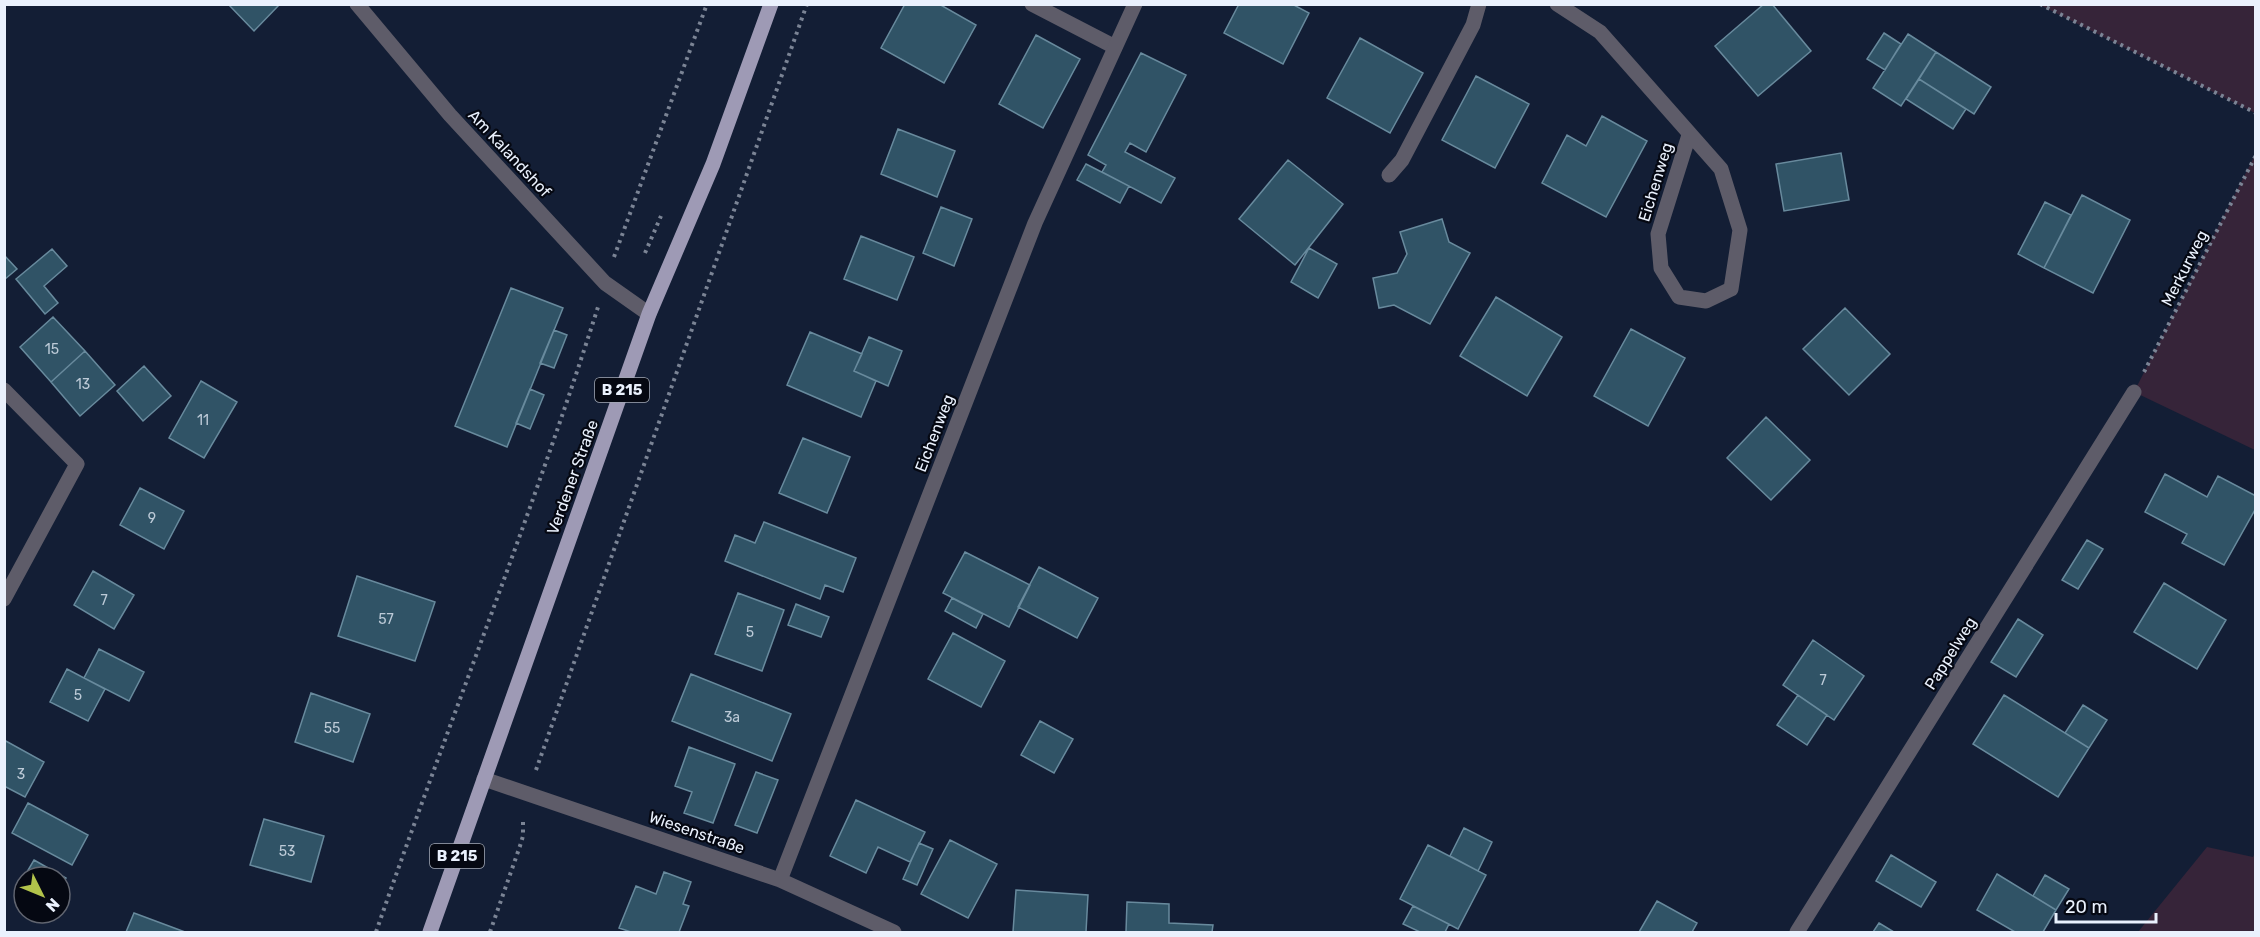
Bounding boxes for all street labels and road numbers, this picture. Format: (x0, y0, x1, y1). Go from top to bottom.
street label: Am Kalandshof (464, 106, 555, 201)
street label: Eichenweg (1634, 140, 1677, 224)
street label: Merkurweg (2157, 227, 2212, 309)
road number: B 215 (595, 378, 649, 402)
street label: Eichenweg (911, 392, 958, 475)
street label: Verdener Straße (543, 417, 602, 537)
street label: Pappelweg (1921, 613, 1980, 693)
street label: Wiesenstraße (646, 807, 747, 858)
road number: B 215 (430, 844, 484, 868)

